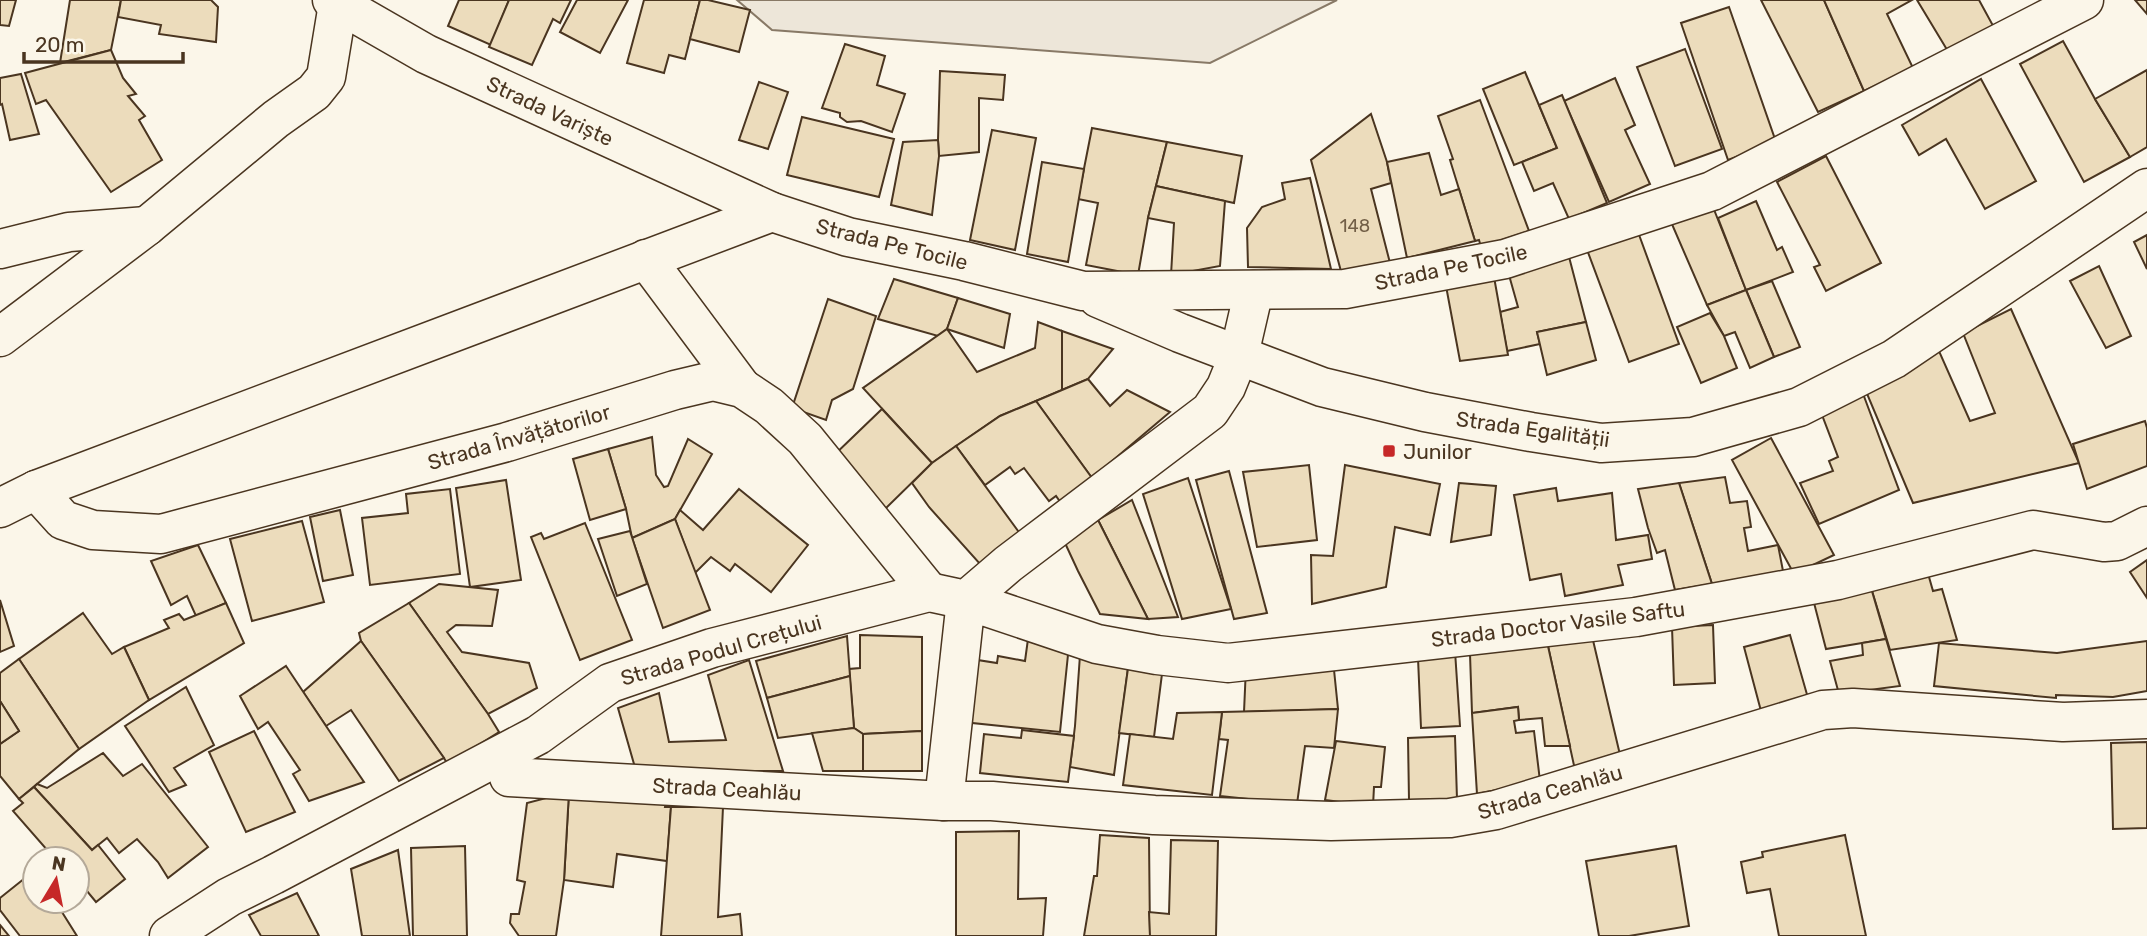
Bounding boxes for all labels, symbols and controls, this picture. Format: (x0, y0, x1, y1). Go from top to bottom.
scale bar (24, 21, 184, 65)
text: 20 m (35, 32, 84, 57)
street label: Strada Variște (483, 71, 617, 151)
street label: Strada Pe Tocile (814, 213, 970, 275)
house number: 148 (1340, 215, 1370, 237)
street label: Strada Pe Tocile (1372, 239, 1530, 295)
street label: Strada Învățătorilor (425, 399, 613, 475)
street label: Strada Egalității (1455, 406, 1611, 452)
place label: Junilor (1403, 439, 1472, 464)
marker: Junilor (1381, 443, 1397, 459)
street label: Strada Doctor Vasile Saftu (1430, 596, 1686, 652)
street label: Strada Podul Crețului (618, 609, 824, 691)
street label: Strada Ceahlău (1475, 759, 1625, 825)
street label: Strada Ceahlău (652, 773, 802, 805)
north arrow (21, 845, 91, 915)
text: N (50, 851, 68, 876)

